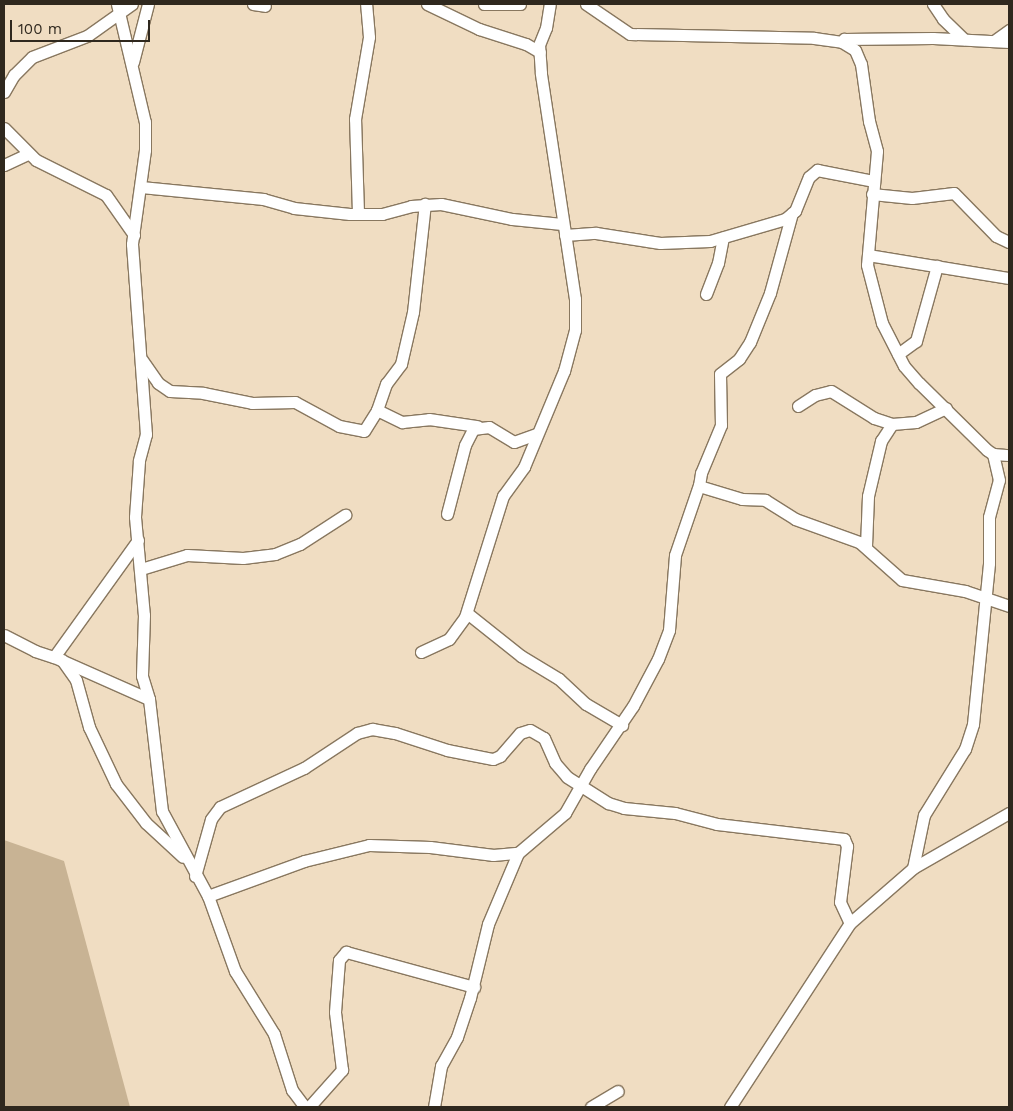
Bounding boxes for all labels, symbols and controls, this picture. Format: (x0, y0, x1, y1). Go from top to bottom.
scale bar (12, 10, 152, 42)
text: 100 m (18, 20, 62, 38)

